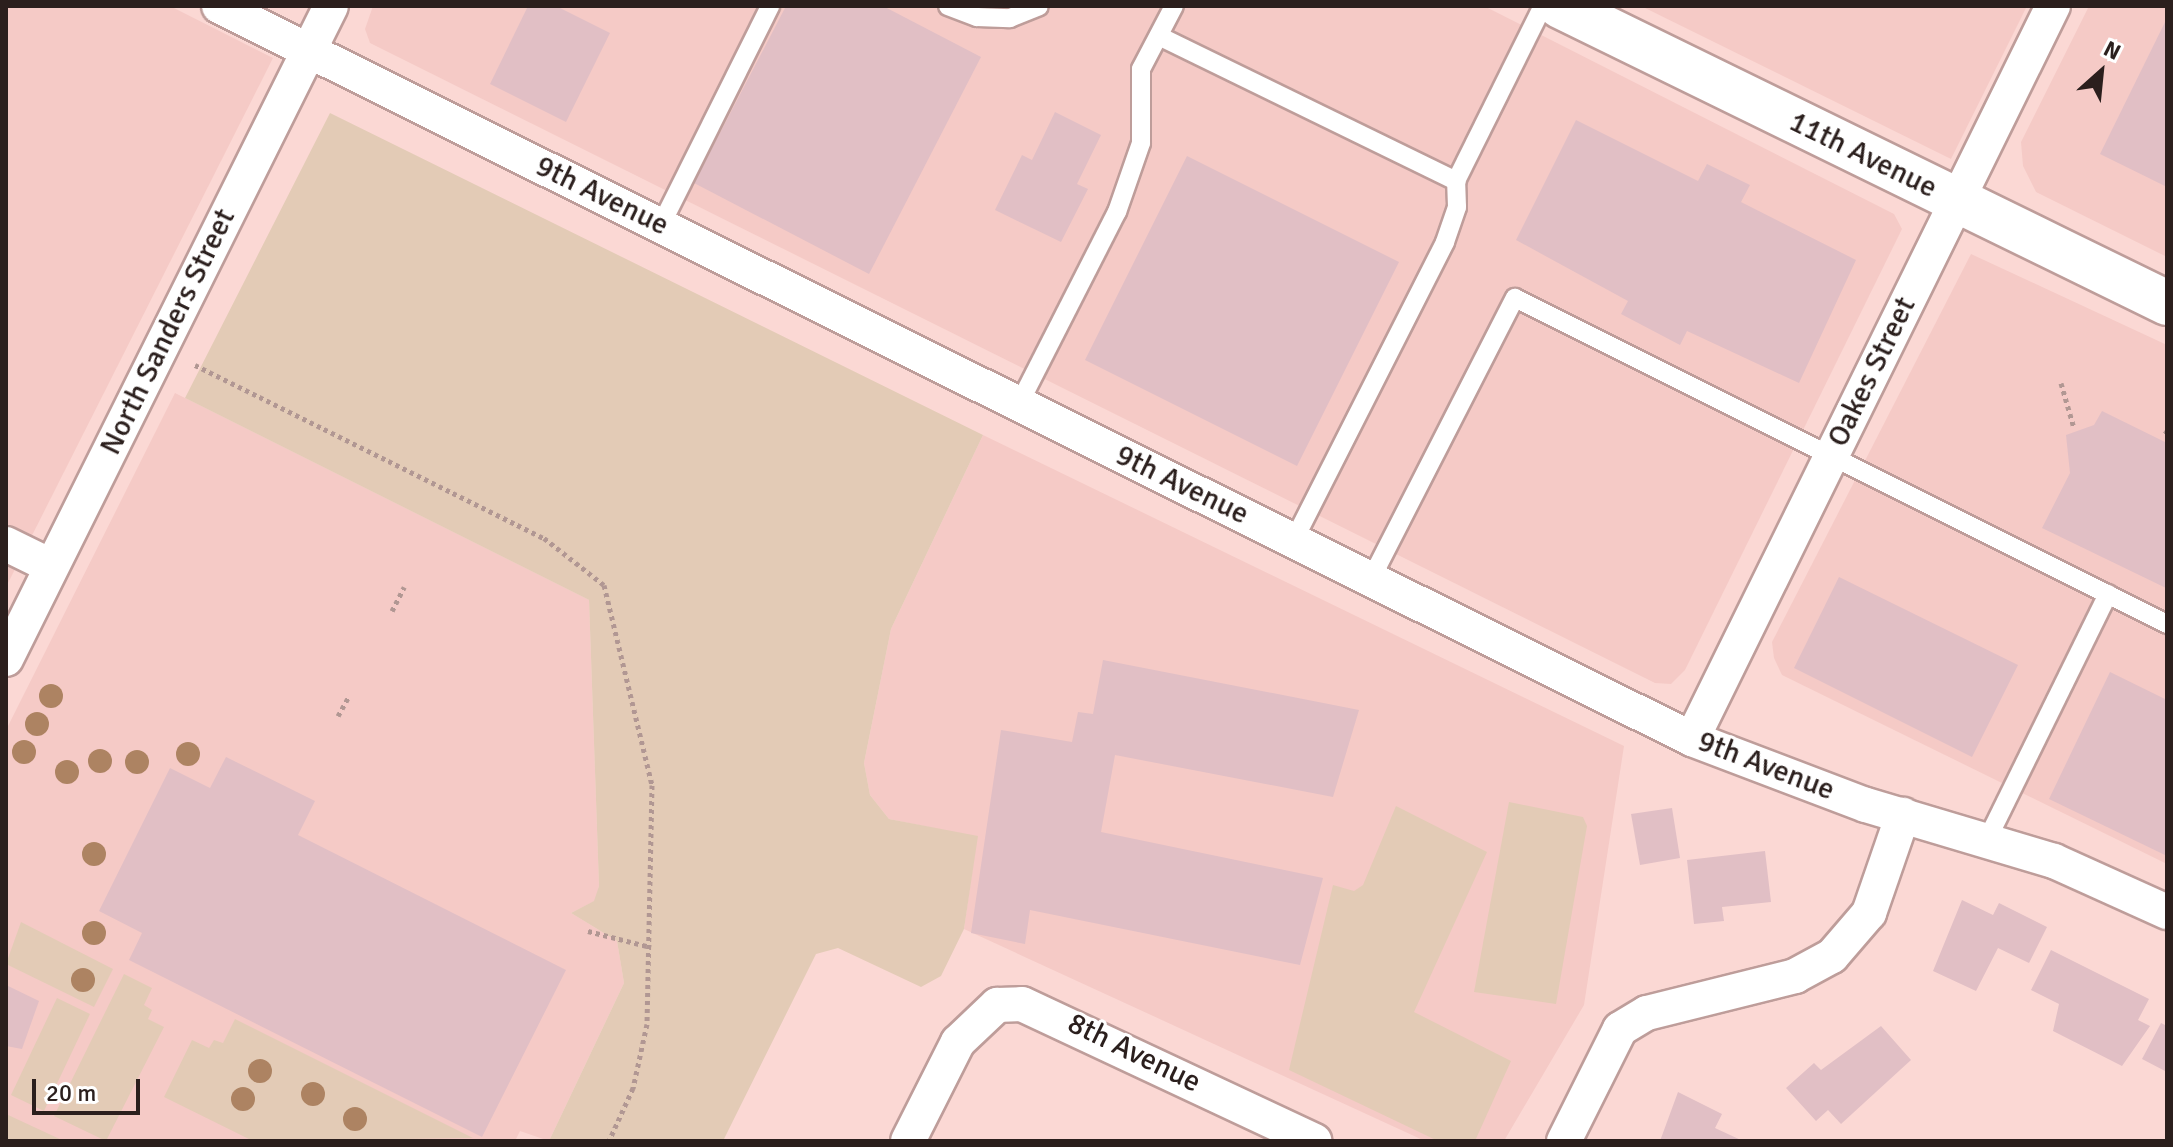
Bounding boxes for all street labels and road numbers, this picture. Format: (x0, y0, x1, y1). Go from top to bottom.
street label: 11th Avenue (1783, 104, 1943, 206)
street label: 9th Avenue (530, 148, 674, 244)
street label: North Sanders Street (93, 203, 243, 461)
street label: Oakes Street (1820, 291, 1924, 453)
street label: 9th Avenue (1110, 437, 1254, 533)
street label: 9th Avenue (1693, 723, 1839, 809)
street label: 8th Avenue (1062, 1005, 1206, 1101)

